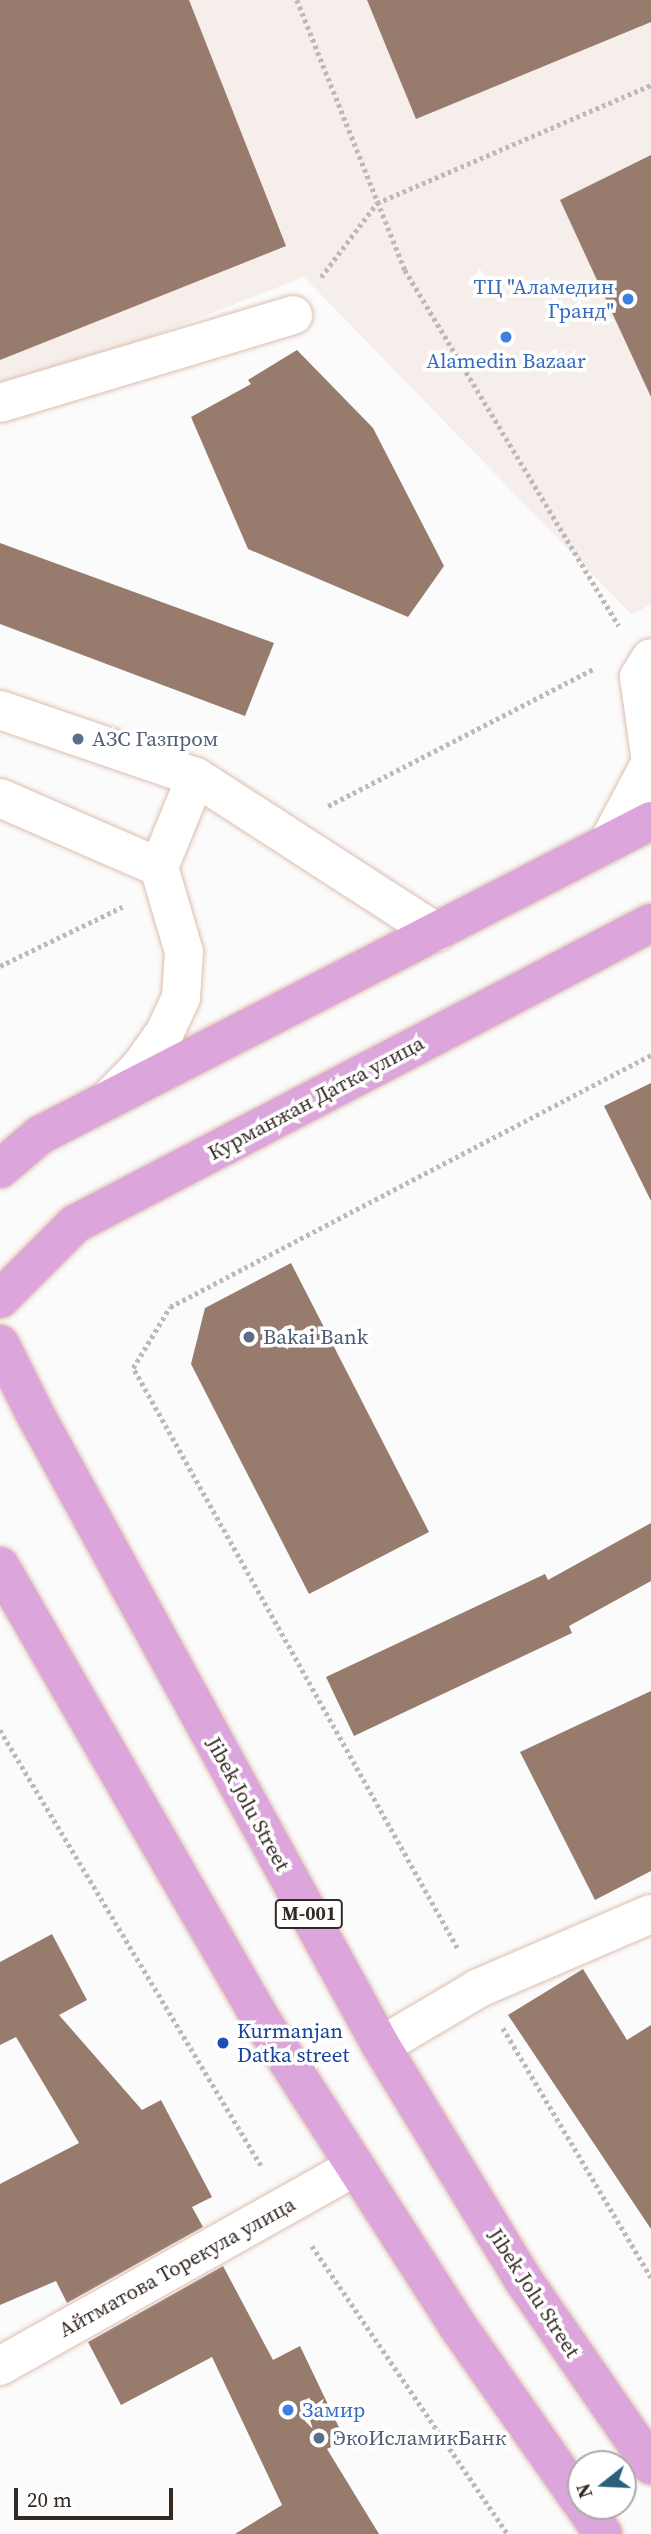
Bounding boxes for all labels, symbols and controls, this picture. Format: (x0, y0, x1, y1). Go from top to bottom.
place label: ТЦ "Аламедин Гранд" (474, 274, 614, 324)
marker: ТЦ "Аламедин Гранд" (620, 291, 636, 307)
marker: Alamedin Bazaar (498, 329, 514, 345)
place label: Alamedin Bazaar (426, 348, 586, 374)
place label: АЗС Газпром (92, 726, 218, 752)
marker: АЗС Газпром (70, 731, 86, 747)
street label: Курманжан Датка улица (204, 1030, 428, 1166)
place label: Bakai Bank (263, 1324, 368, 1350)
marker: Bakai Bank (241, 1329, 257, 1345)
street label: Jibek Jolu Street (201, 1733, 295, 1875)
road number: М-001 (274, 1898, 344, 1930)
place label: Kurmanjan Datka street (237, 2018, 349, 2068)
marker: Kurmanjan Datka street (215, 2035, 231, 2051)
street label: Айтматова Торекула улица (54, 2191, 300, 2343)
street label: Jibek Jolu Street (483, 2224, 585, 2362)
place label: Замир (302, 2397, 365, 2423)
marker: Замир (280, 2402, 296, 2418)
place label: ЭкоИсламикБанк (333, 2425, 506, 2451)
marker: ЭкоИсламикБанк (311, 2430, 327, 2446)
north arrow (567, 2450, 637, 2520)
scale bar (18, 2474, 177, 2518)
text: N (569, 2480, 598, 2501)
text: 20 m (27, 2485, 72, 2514)

